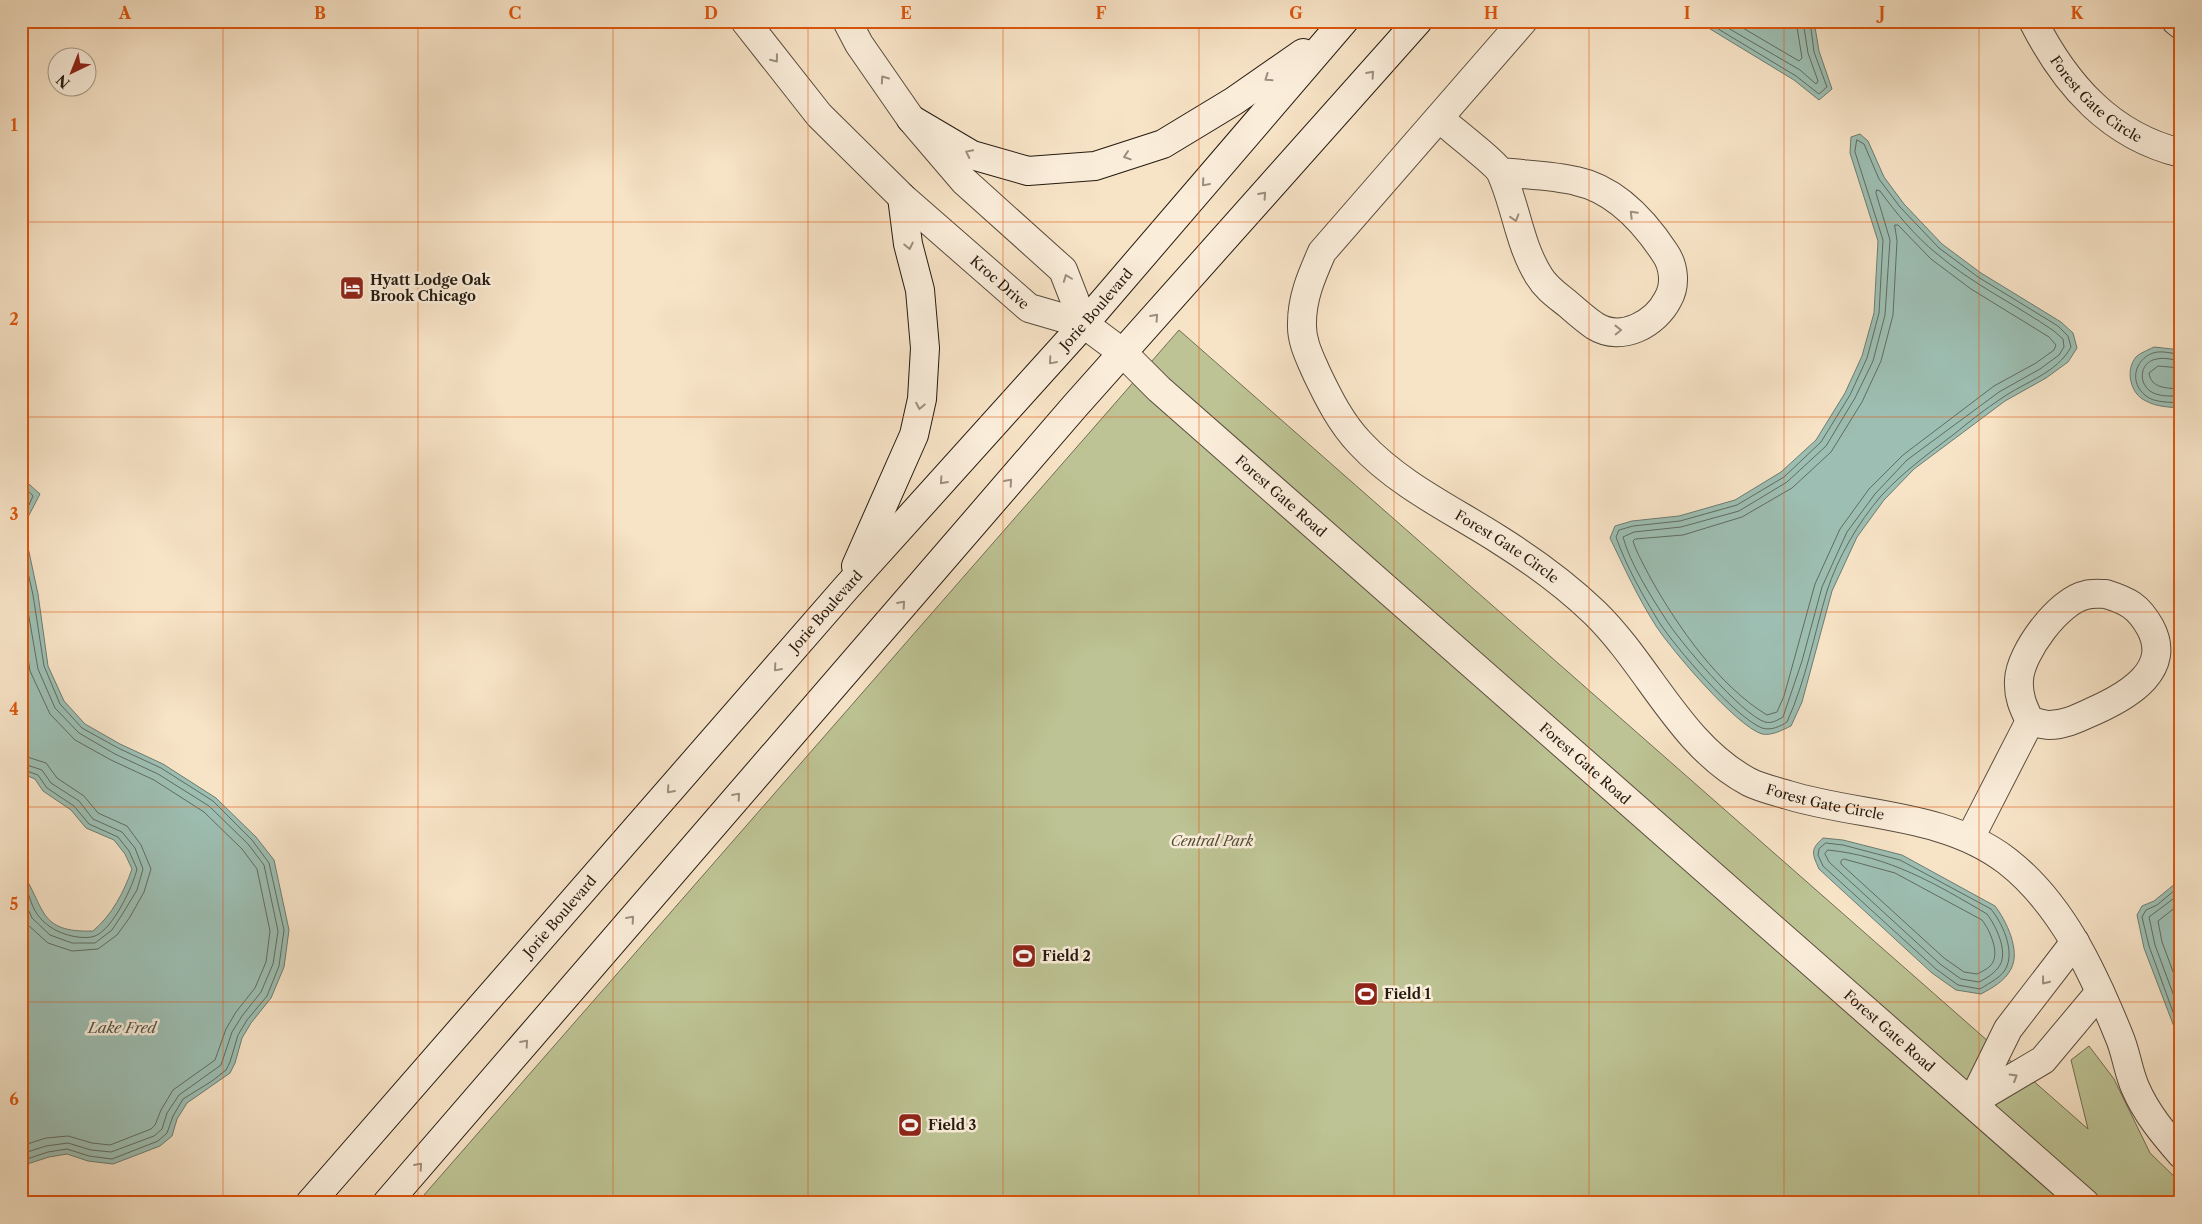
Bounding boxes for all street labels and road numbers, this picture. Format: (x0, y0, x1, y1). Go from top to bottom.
street label: Forest Gate Circle (2046, 52, 2145, 147)
street label: Kroc Drive (966, 252, 1033, 313)
street label: Jorie Boulevard (1054, 265, 1137, 356)
street label: Forest Gate Road (1232, 451, 1330, 541)
street label: Forest Gate Circle (1452, 506, 1563, 587)
street label: Jorie Boulevard (784, 566, 867, 657)
street label: Forest Gate Road (1536, 719, 1635, 809)
street label: Forest Gate Circle (1764, 780, 1886, 824)
street label: Jorie Boulevard (518, 872, 601, 963)
street label: Forest Gate Road (1840, 986, 1939, 1076)

